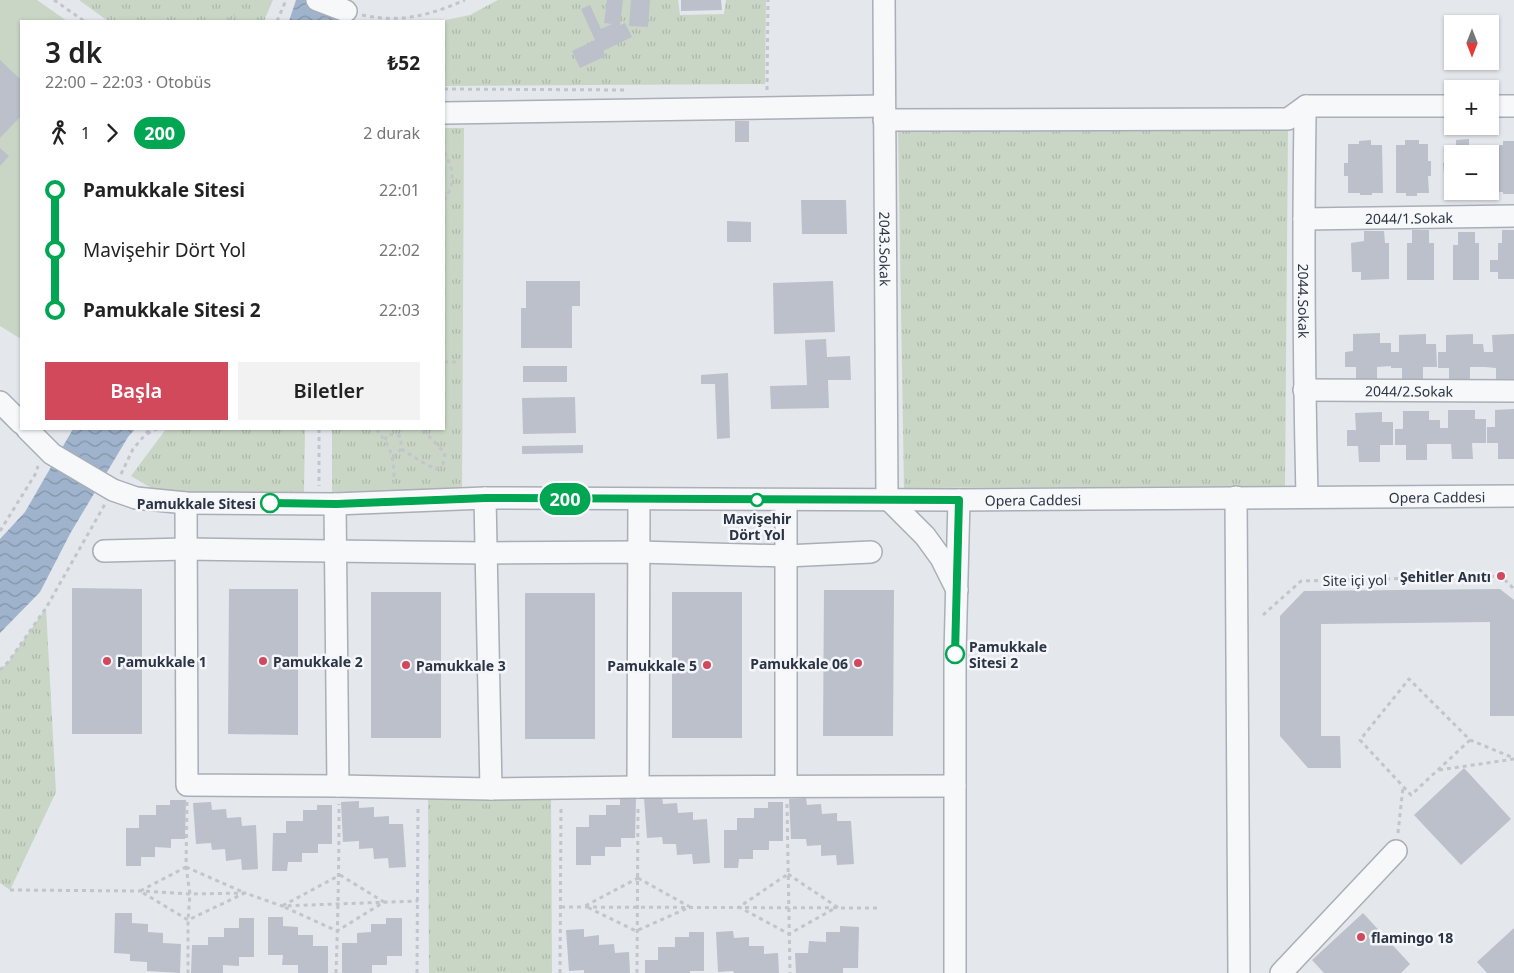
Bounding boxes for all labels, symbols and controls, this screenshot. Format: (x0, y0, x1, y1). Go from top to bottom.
north arrow (1444, 15, 1499, 70)
map controls (1444, 15, 1499, 200)
text: 3 dk (45, 33, 102, 71)
text: ₺52 (387, 50, 420, 76)
text: 22:00 – 22:03 · Otobüs (45, 71, 211, 93)
button: + (1444, 80, 1499, 135)
icon: walk (45, 119, 73, 147)
icon: forward (98, 119, 126, 147)
text: 200 (144, 121, 175, 145)
text: 1 (81, 122, 90, 144)
text: 2 durak (363, 122, 420, 144)
button: − (1444, 145, 1499, 200)
text: Pamukkale Sitesi (83, 177, 245, 203)
text: 22:01 (379, 179, 420, 201)
street label: 2044/1.Sokak (1365, 207, 1454, 228)
street label: 2043.Sokak (876, 212, 895, 287)
text: Mavişehir Dört Yol (83, 237, 246, 263)
text: 22:02 (379, 239, 420, 261)
street label: 2044.Sokak (1294, 264, 1314, 339)
text: Pamukkale Sitesi 2 (83, 297, 261, 323)
text: 22:03 (379, 299, 420, 321)
button: Başla (45, 362, 228, 420)
button: Biletler (238, 362, 420, 420)
street label: 2044/2.Sokak (1365, 381, 1454, 400)
line badge: 200 (536, 483, 594, 515)
text: 200 (550, 487, 580, 511)
street label: Opera Caddesi (1389, 487, 1485, 506)
street label: Opera Caddesi (985, 490, 1082, 509)
marker: Pamukkale Sitesi (260, 493, 280, 513)
marker: Mavişehir Dört Yol (750, 493, 764, 507)
place label: Pamukkale Sitesi (137, 494, 256, 513)
place label: Mavişehir Dört Yol (723, 509, 792, 544)
place label: Şehitler Anıtı (1400, 567, 1491, 586)
street label: Site içi yol (1322, 570, 1388, 590)
marker: Şehitler Anıtı (1495, 570, 1507, 582)
place label: Pamukkale Sitesi 2 (969, 637, 1047, 672)
marker: Pamukkale Sitesi 2 (945, 644, 965, 664)
place label: Pamukkale 1 (117, 652, 207, 671)
place label: Pamukkale 2 (273, 652, 363, 671)
place label: Pamukkale 06 (750, 654, 848, 673)
marker: Pamukkale 1 (101, 655, 113, 667)
marker: Pamukkale 2 (257, 655, 269, 667)
place label: Pamukkale 3 (416, 656, 506, 675)
place label: Pamukkale 5 (607, 656, 697, 675)
marker: Pamukkale 06 (852, 657, 864, 669)
marker: Pamukkale 3 (400, 659, 412, 671)
marker: Pamukkale 5 (701, 659, 713, 671)
place label: flamingo 18 (1371, 928, 1453, 947)
marker: flamingo 18 (1355, 931, 1367, 943)

